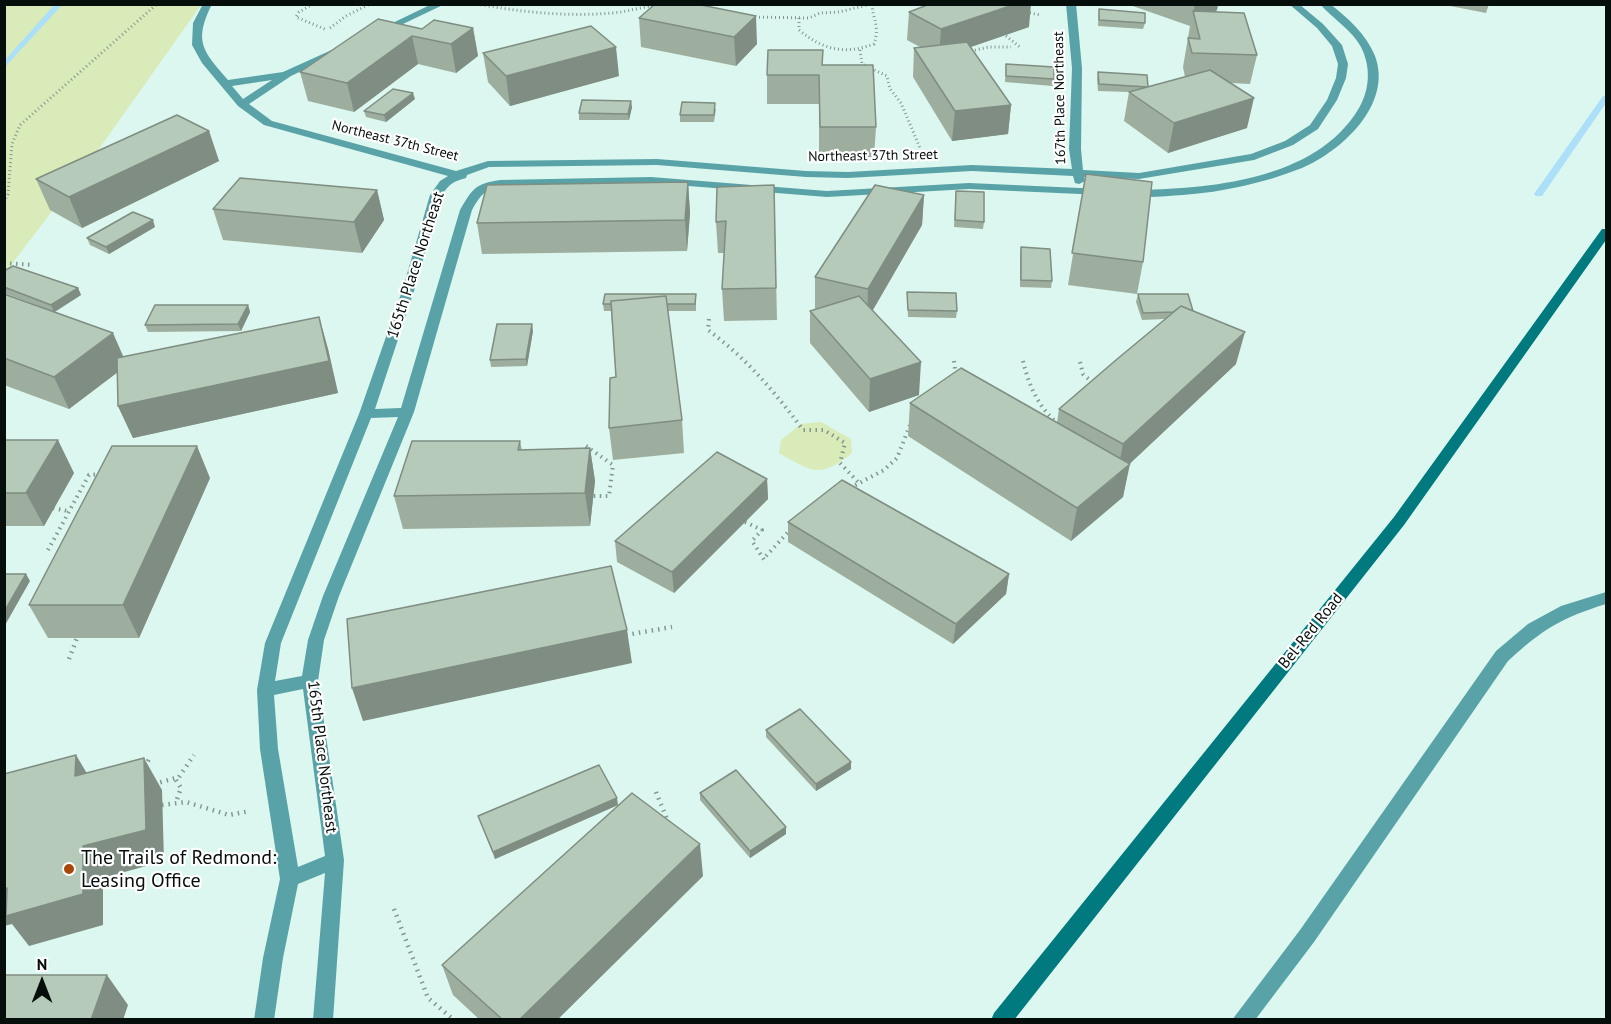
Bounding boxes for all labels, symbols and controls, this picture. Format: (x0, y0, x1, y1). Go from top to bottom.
street label: 167th Place Northeast (1050, 31, 1070, 165)
street label: Northeast 37th Street (330, 117, 460, 165)
street label: Northeast 37th Street (808, 146, 938, 166)
street label: 165th Place Northeast (383, 189, 449, 341)
street label: Bel-Red Road (1275, 589, 1347, 673)
street label: 165th Place Northeast (303, 680, 341, 834)
place label: The Trails of Redmond: Leasing Office (81, 846, 276, 893)
marker: The Trails of Redmond: Leasing Office (62, 862, 76, 876)
north arrow (12, 952, 72, 1012)
text: N (37, 954, 47, 974)

